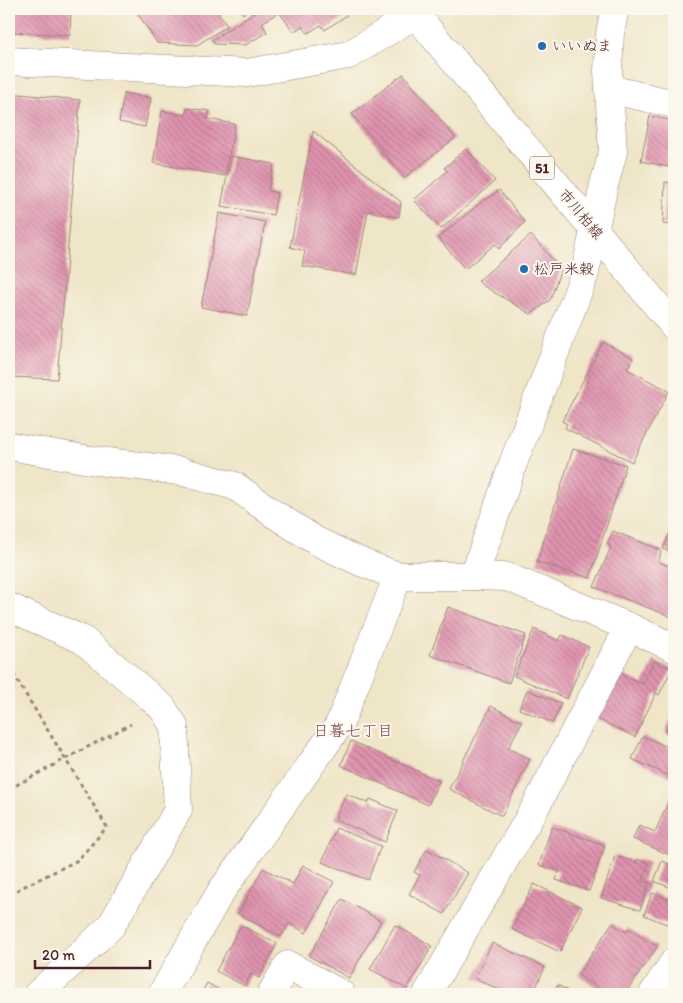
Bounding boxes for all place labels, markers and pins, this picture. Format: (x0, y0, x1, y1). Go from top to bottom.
place label: いいぬま (552, 37, 612, 55)
marker: いいぬま (536, 40, 548, 52)
place label: 松戸米穀 (534, 260, 594, 278)
marker: 松戸米穀 (518, 263, 530, 275)

